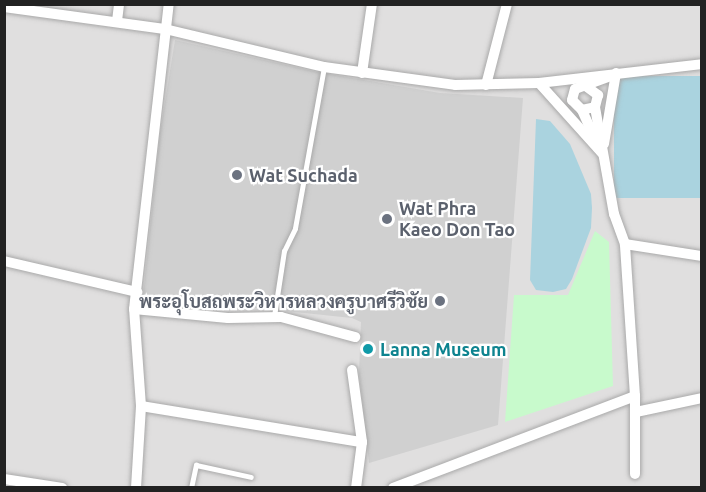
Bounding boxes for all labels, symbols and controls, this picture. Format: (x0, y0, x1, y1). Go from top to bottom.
place label: Wat Suchada (249, 164, 358, 186)
marker: Wat Suchada (230, 168, 244, 182)
place label: Wat Phra Kaeo Don Tao (399, 198, 515, 240)
marker: Wat Phra Kaeo Don Tao (380, 212, 394, 226)
place label: พระอุโบสถพระวิหารหลวงครูบาศรีวิชัย (139, 290, 428, 312)
marker: พระอุโบสถพระวิหารหลวงครูบาศรีวิชัย (433, 294, 447, 308)
place label: Lanna Museum (380, 338, 506, 360)
marker: Lanna Museum (361, 342, 375, 356)

